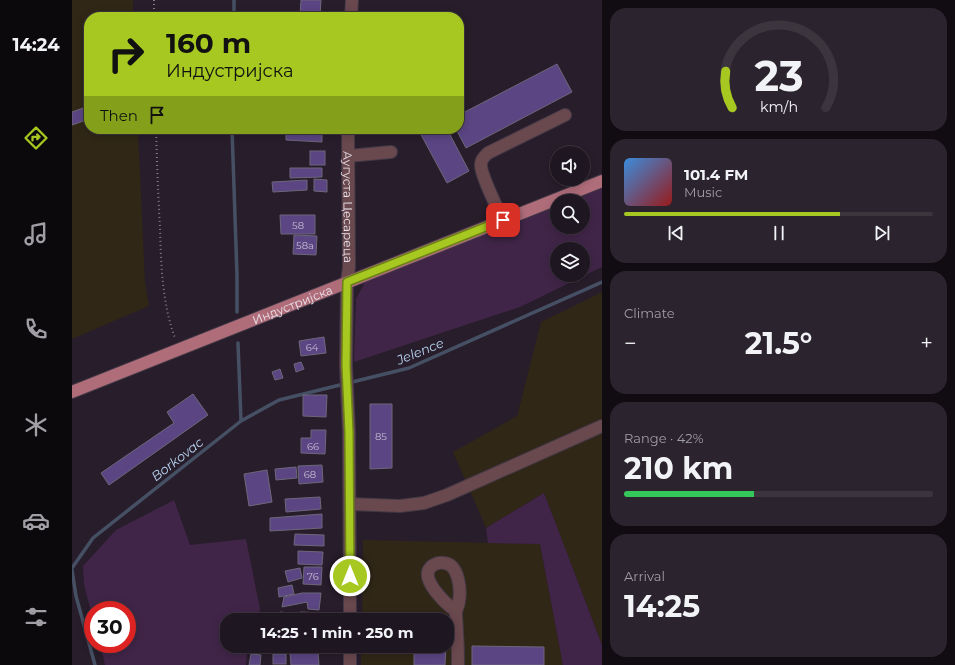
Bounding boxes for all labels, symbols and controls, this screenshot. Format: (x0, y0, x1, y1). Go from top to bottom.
text: 160 m (166, 26, 251, 60)
icon: right (100, 28, 152, 80)
text: 14:24 (12, 34, 60, 56)
text: 23 (754, 51, 803, 101)
text: Индустријска (166, 60, 294, 82)
text: km/h (759, 97, 798, 115)
icon: arrive (146, 104, 168, 126)
text: Then (100, 106, 138, 125)
icon: directions (22, 124, 50, 152)
map controls (550, 146, 590, 282)
button: sound (550, 146, 590, 186)
street label: Аугуста Цесареца (341, 151, 356, 263)
text: 101.4 FM (684, 165, 748, 184)
text: Music (684, 184, 722, 200)
button: search (550, 194, 590, 234)
pin (486, 203, 520, 237)
icon: arrive (492, 209, 514, 231)
house number: 58 (292, 219, 304, 232)
icon: music (22, 220, 50, 248)
icon: previous (665, 222, 687, 244)
icon: pause (768, 222, 790, 244)
icon: next (871, 222, 893, 244)
house number: 58a (296, 239, 314, 252)
button: layers (550, 242, 590, 282)
street label: Индустријска (250, 282, 334, 327)
text: Climate (624, 305, 675, 321)
icon: phone (22, 315, 50, 343)
text: 21.5° (745, 325, 812, 362)
text: − (624, 330, 637, 357)
text: + (920, 330, 933, 357)
water label: Jelence (393, 334, 446, 368)
house number: 64 (306, 341, 319, 354)
icon: climate (22, 411, 50, 439)
house number: 85 (375, 430, 387, 443)
text: Range · 42% (624, 430, 704, 446)
water label: Borkovac (148, 433, 207, 484)
house number: 66 (307, 440, 319, 453)
text: 210 km (624, 450, 733, 487)
house number: 68 (304, 468, 316, 481)
icon: car (22, 507, 50, 535)
position arrow (329, 555, 371, 597)
text: Arrival (624, 568, 665, 584)
house number: 76 (307, 570, 319, 583)
text: 14:25 (624, 588, 700, 625)
speed limit sign: 30 (84, 601, 136, 653)
icon: filters (22, 603, 50, 631)
text: 14:25 · 1 min · 250 m (261, 623, 413, 642)

